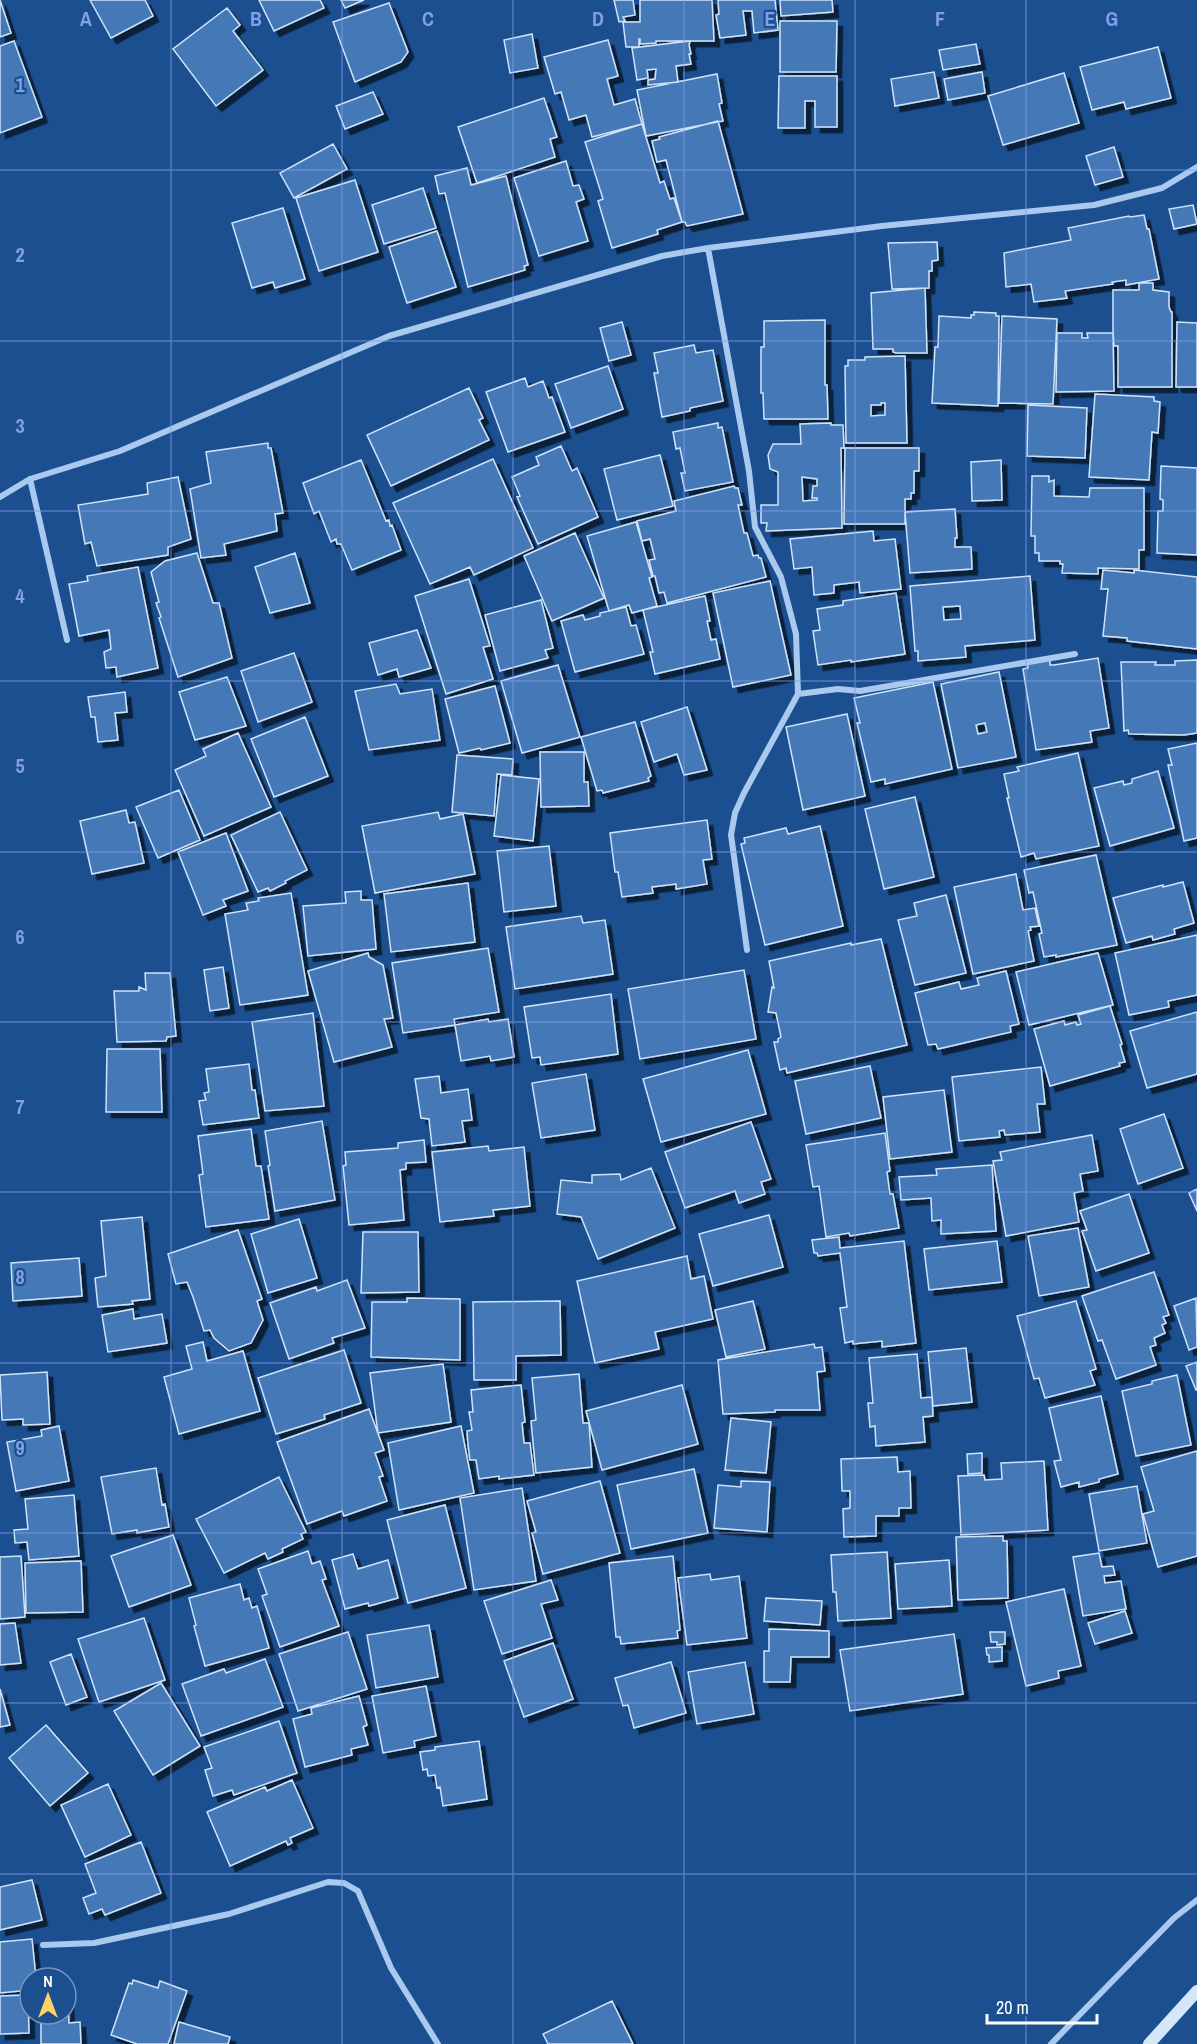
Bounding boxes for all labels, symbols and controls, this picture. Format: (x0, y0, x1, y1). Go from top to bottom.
text: A (80, 5, 92, 32)
text: B (250, 5, 262, 32)
text: C (422, 5, 434, 32)
text: D (592, 5, 604, 32)
text: E (765, 5, 776, 32)
text: F (935, 5, 945, 32)
text: G (1106, 5, 1118, 32)
text: 1 (15, 71, 25, 98)
text: 2 (15, 241, 25, 268)
text: 3 (15, 412, 25, 439)
text: 4 (15, 582, 25, 609)
text: 5 (15, 752, 25, 779)
text: 6 (15, 923, 25, 950)
text: 7 (15, 1093, 25, 1120)
text: 8 (15, 1263, 25, 1290)
text: 9 (15, 1434, 25, 1461)
north arrow (18, 1966, 78, 2026)
text: N (43, 1970, 53, 1992)
scale bar (987, 1987, 1096, 2025)
text: 20 m (996, 1995, 1029, 2020)

